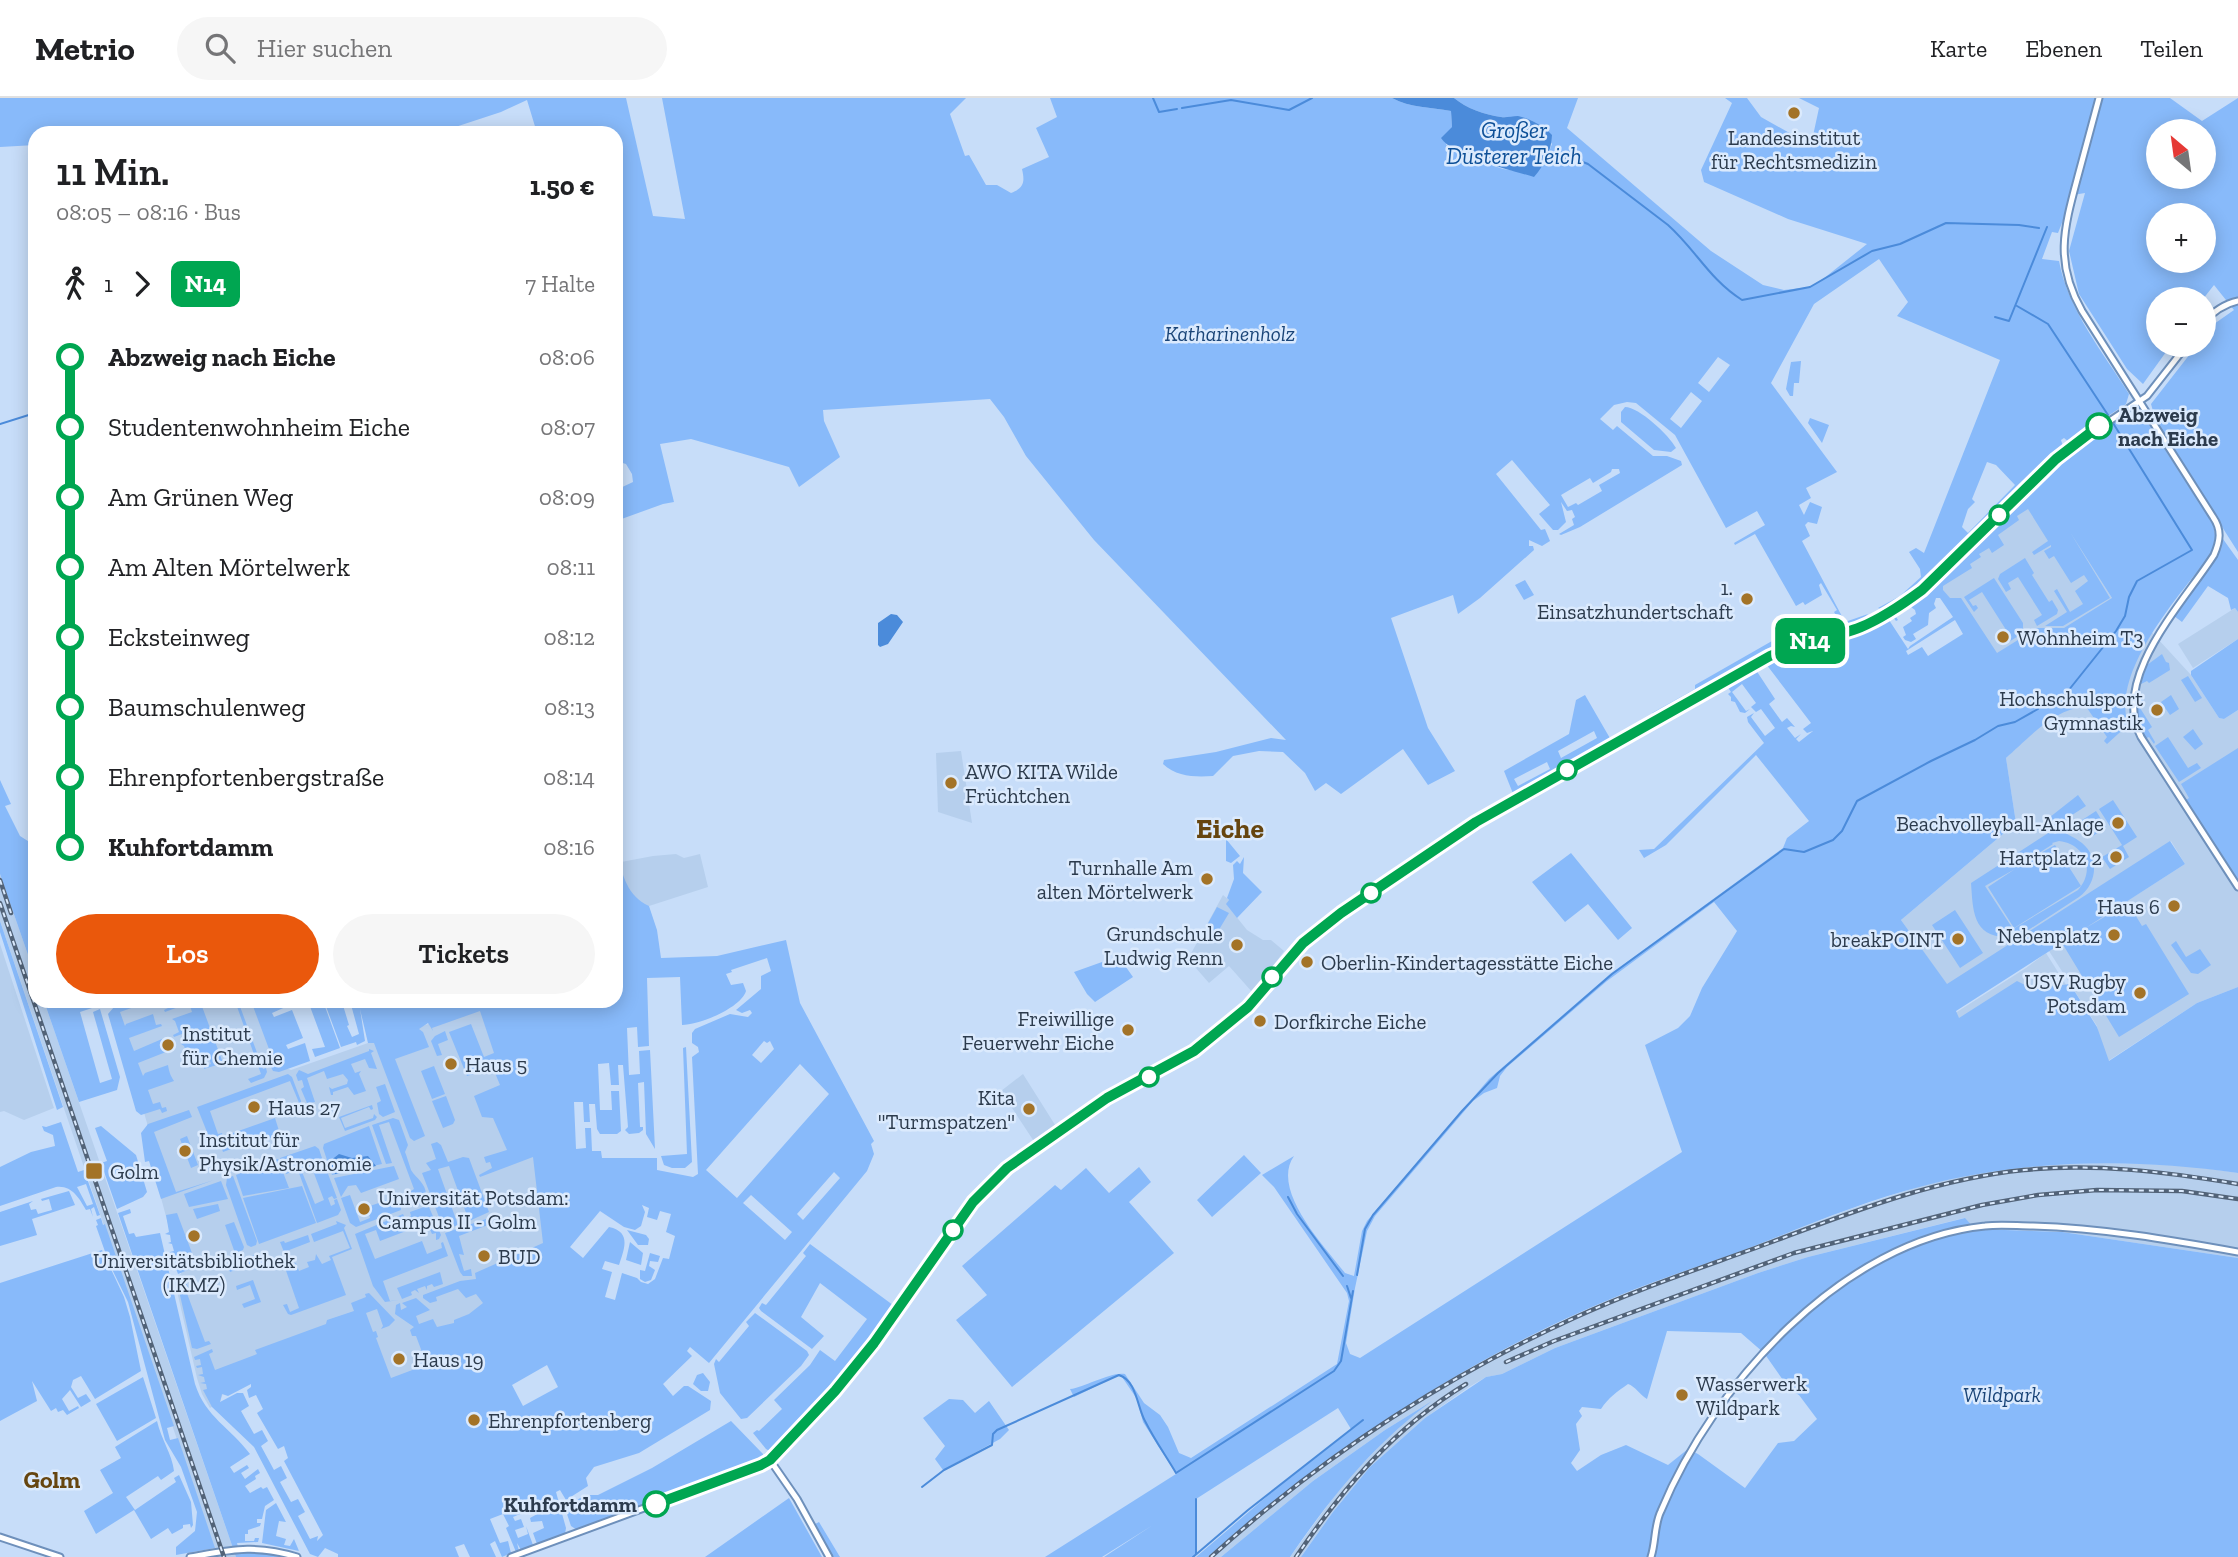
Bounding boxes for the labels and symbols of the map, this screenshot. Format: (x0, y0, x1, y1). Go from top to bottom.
marker: Landesinstitut für Rechtsmedizin (1786, 105, 1802, 121)
water label: Großer Düsterer Teich (1446, 116, 1582, 170)
north arrow (2146, 119, 2216, 189)
place label: Landesinstitut für Rechtsmedizin (1711, 125, 1877, 174)
park label: Katharinenholz (1165, 321, 1295, 346)
place label: Abzweig nach Eiche (2118, 402, 2218, 451)
marker: Abzweig nach Eiche (2086, 413, 2112, 439)
unlabelled marker (1989, 505, 2009, 525)
place label: 1. Einsatzhundertschaft (1537, 575, 1733, 624)
marker: 1. Einsatzhundertschaft (1739, 591, 1755, 607)
line badge: N14 (1770, 618, 1850, 664)
place label: Wohnheim T3 (2017, 625, 2144, 650)
marker: Wohnheim T3 (1995, 629, 2011, 645)
place label: Hochschulsport Gymnastik (1999, 686, 2143, 735)
marker: Hochschulsport Gymnastik (2149, 702, 2165, 718)
place label: AWO KITA Wilde Früchtchen (965, 759, 1118, 808)
unlabelled marker (1557, 760, 1577, 780)
marker: AWO KITA Wilde Früchtchen (943, 775, 959, 791)
place label: Beachvolleyball-Anlage (1896, 811, 2104, 836)
district label: Eiche (1196, 812, 1264, 845)
marker: Beachvolleyball-Anlage (2110, 815, 2126, 831)
place label: Hartplatz 2 (1999, 845, 2102, 870)
marker: Hartplatz 2 (2108, 849, 2124, 865)
place label: Turnhalle Am alten Mörtelwerk (1037, 855, 1193, 904)
marker: Turnhalle Am alten Mörtelwerk (1199, 871, 1215, 887)
unlabelled marker (1361, 883, 1381, 903)
place label: Haus 6 (2097, 894, 2160, 919)
marker: Haus 6 (2166, 898, 2182, 914)
place label: Grundschule Ludwig Renn (1104, 921, 1223, 970)
place label: Nebenplatz (1997, 923, 2100, 948)
place label: breakPOINT (1830, 927, 1944, 952)
marker: Nebenplatz (2106, 927, 2122, 943)
marker: breakPOINT (1950, 931, 1966, 947)
marker: Grundschule Ludwig Renn (1229, 937, 1245, 953)
place label: Oberlin-Kindertagesstätte Eiche (1321, 950, 1613, 975)
marker: Oberlin-Kindertagesstätte Eiche (1299, 954, 1315, 970)
unlabelled marker (1262, 967, 1282, 987)
place label: USV Rugby Potsdam (2024, 969, 2126, 1018)
marker: USV Rugby Potsdam (2132, 985, 2148, 1001)
place label: Freiwillige Feuerwehr Eiche (962, 1006, 1114, 1055)
place label: Dorfkirche Eiche (1274, 1009, 1427, 1034)
marker: Dorfkirche Eiche (1252, 1013, 1268, 1029)
place label: Institut für Chemie (182, 1021, 283, 1070)
marker: Freiwillige Feuerwehr Eiche (1120, 1022, 1136, 1038)
marker: Institut für Chemie (160, 1037, 176, 1053)
place label: Haus 5 (465, 1052, 527, 1077)
marker: Haus 5 (443, 1056, 459, 1072)
unlabelled marker (1139, 1067, 1159, 1087)
place label: Kita "Turmspatzen" (878, 1085, 1015, 1134)
place label: Haus 27 (268, 1095, 340, 1120)
marker: Haus 27 (246, 1099, 262, 1115)
marker: Kita "Turmspatzen" (1021, 1101, 1037, 1117)
place label: Institut für Physik/Astronomie (199, 1127, 372, 1176)
marker: Institut für Physik/Astronomie (177, 1143, 193, 1159)
place label: Golm (110, 1159, 159, 1184)
marker: Golm (84, 1161, 104, 1181)
place label: Universität Potsdam: Campus II - Golm (378, 1185, 569, 1234)
marker: Universität Potsdam: Campus II - Golm (356, 1201, 372, 1217)
unlabelled marker (943, 1220, 963, 1240)
marker: Universitätsbibliothek (IKMZ) (186, 1228, 202, 1244)
place label: BUD (498, 1244, 540, 1269)
place label: Universitätsbibliothek (IKMZ) (93, 1248, 295, 1297)
marker: BUD (476, 1248, 492, 1264)
place label: Haus 19 (413, 1347, 484, 1372)
marker: Haus 19 (391, 1351, 407, 1367)
place label: Wasserwerk Wildpark (1696, 1371, 1807, 1420)
park label: Wildpark (1963, 1382, 2041, 1407)
marker: Wasserwerk Wildpark (1674, 1387, 1690, 1403)
place label: Ehrenpfortenberg (488, 1408, 652, 1433)
marker: Ehrenpfortenberg (466, 1412, 482, 1428)
district label: Golm (24, 1465, 80, 1494)
marker: Kuhfortdamm (643, 1491, 669, 1517)
place label: Kuhfortdamm (504, 1492, 638, 1517)

